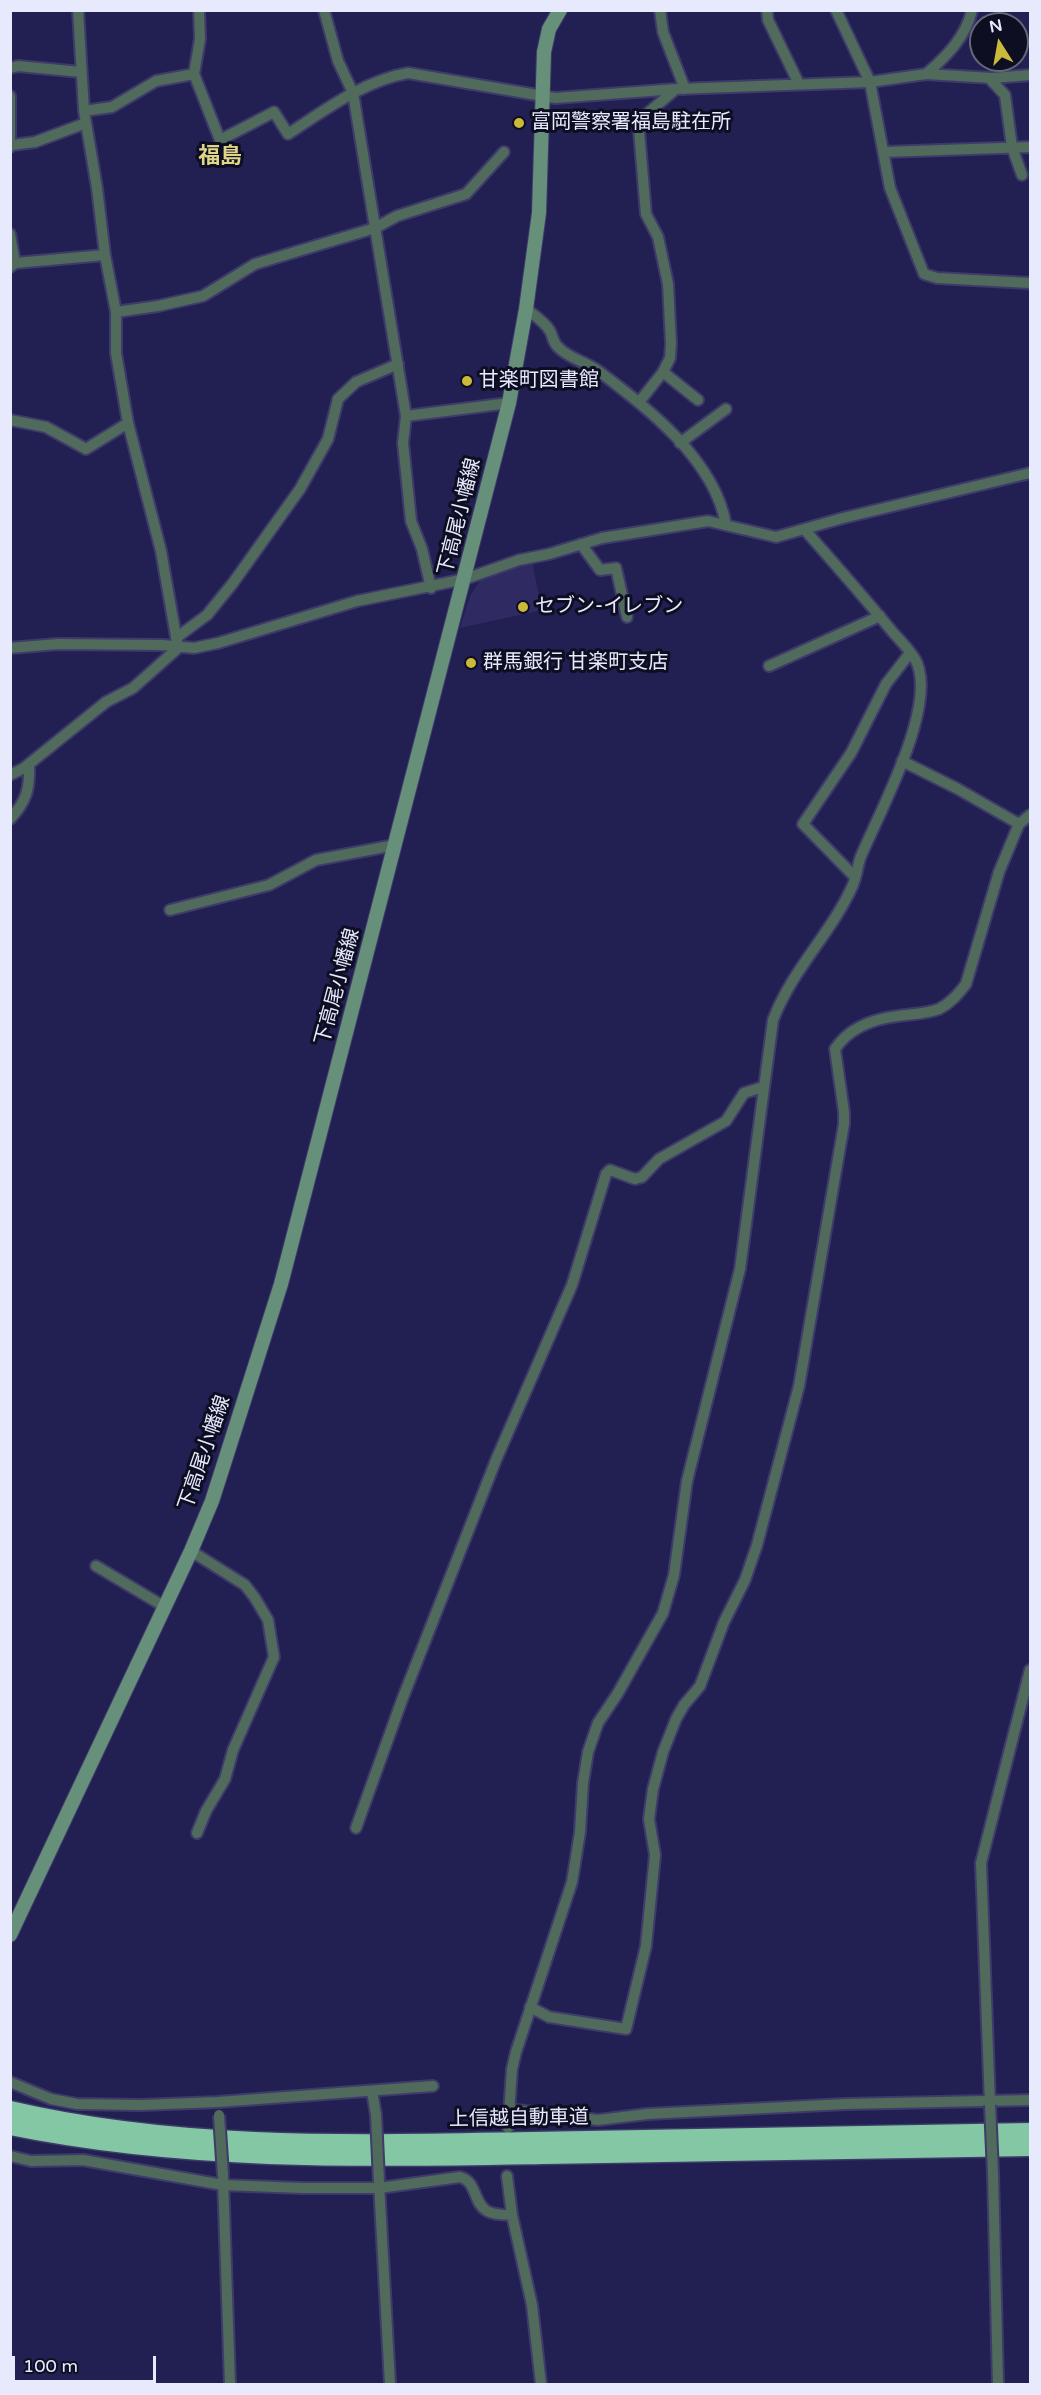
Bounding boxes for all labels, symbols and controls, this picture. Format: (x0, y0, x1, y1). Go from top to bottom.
north arrow (969, 12, 1029, 72)
text: N (988, 15, 1004, 37)
place label: 富岡警察署福島駐在所 (531, 111, 731, 135)
marker: 富岡警察署福島駐在所 (512, 116, 526, 130)
district label: 福島 (198, 144, 242, 170)
place label: 甘楽町図書館 (479, 369, 599, 393)
marker: 甘楽町図書館 (460, 374, 474, 388)
street label: 下高尾小幡線 (434, 456, 486, 578)
place label: セブン-イレブン (535, 595, 683, 619)
marker: セブン-イレブン (516, 600, 530, 614)
place label: 群馬銀行 甘楽町支店 (483, 651, 668, 675)
marker: 群馬銀行 甘楽町支店 (464, 656, 478, 670)
street label: 下高尾小幡線 (311, 926, 365, 1048)
street label: 下高尾小幡線 (174, 1392, 236, 1514)
street label: 上信越自動車道 (449, 2106, 589, 2132)
scale bar (15, 2344, 159, 2382)
text: 100 m (23, 2355, 78, 2377)

